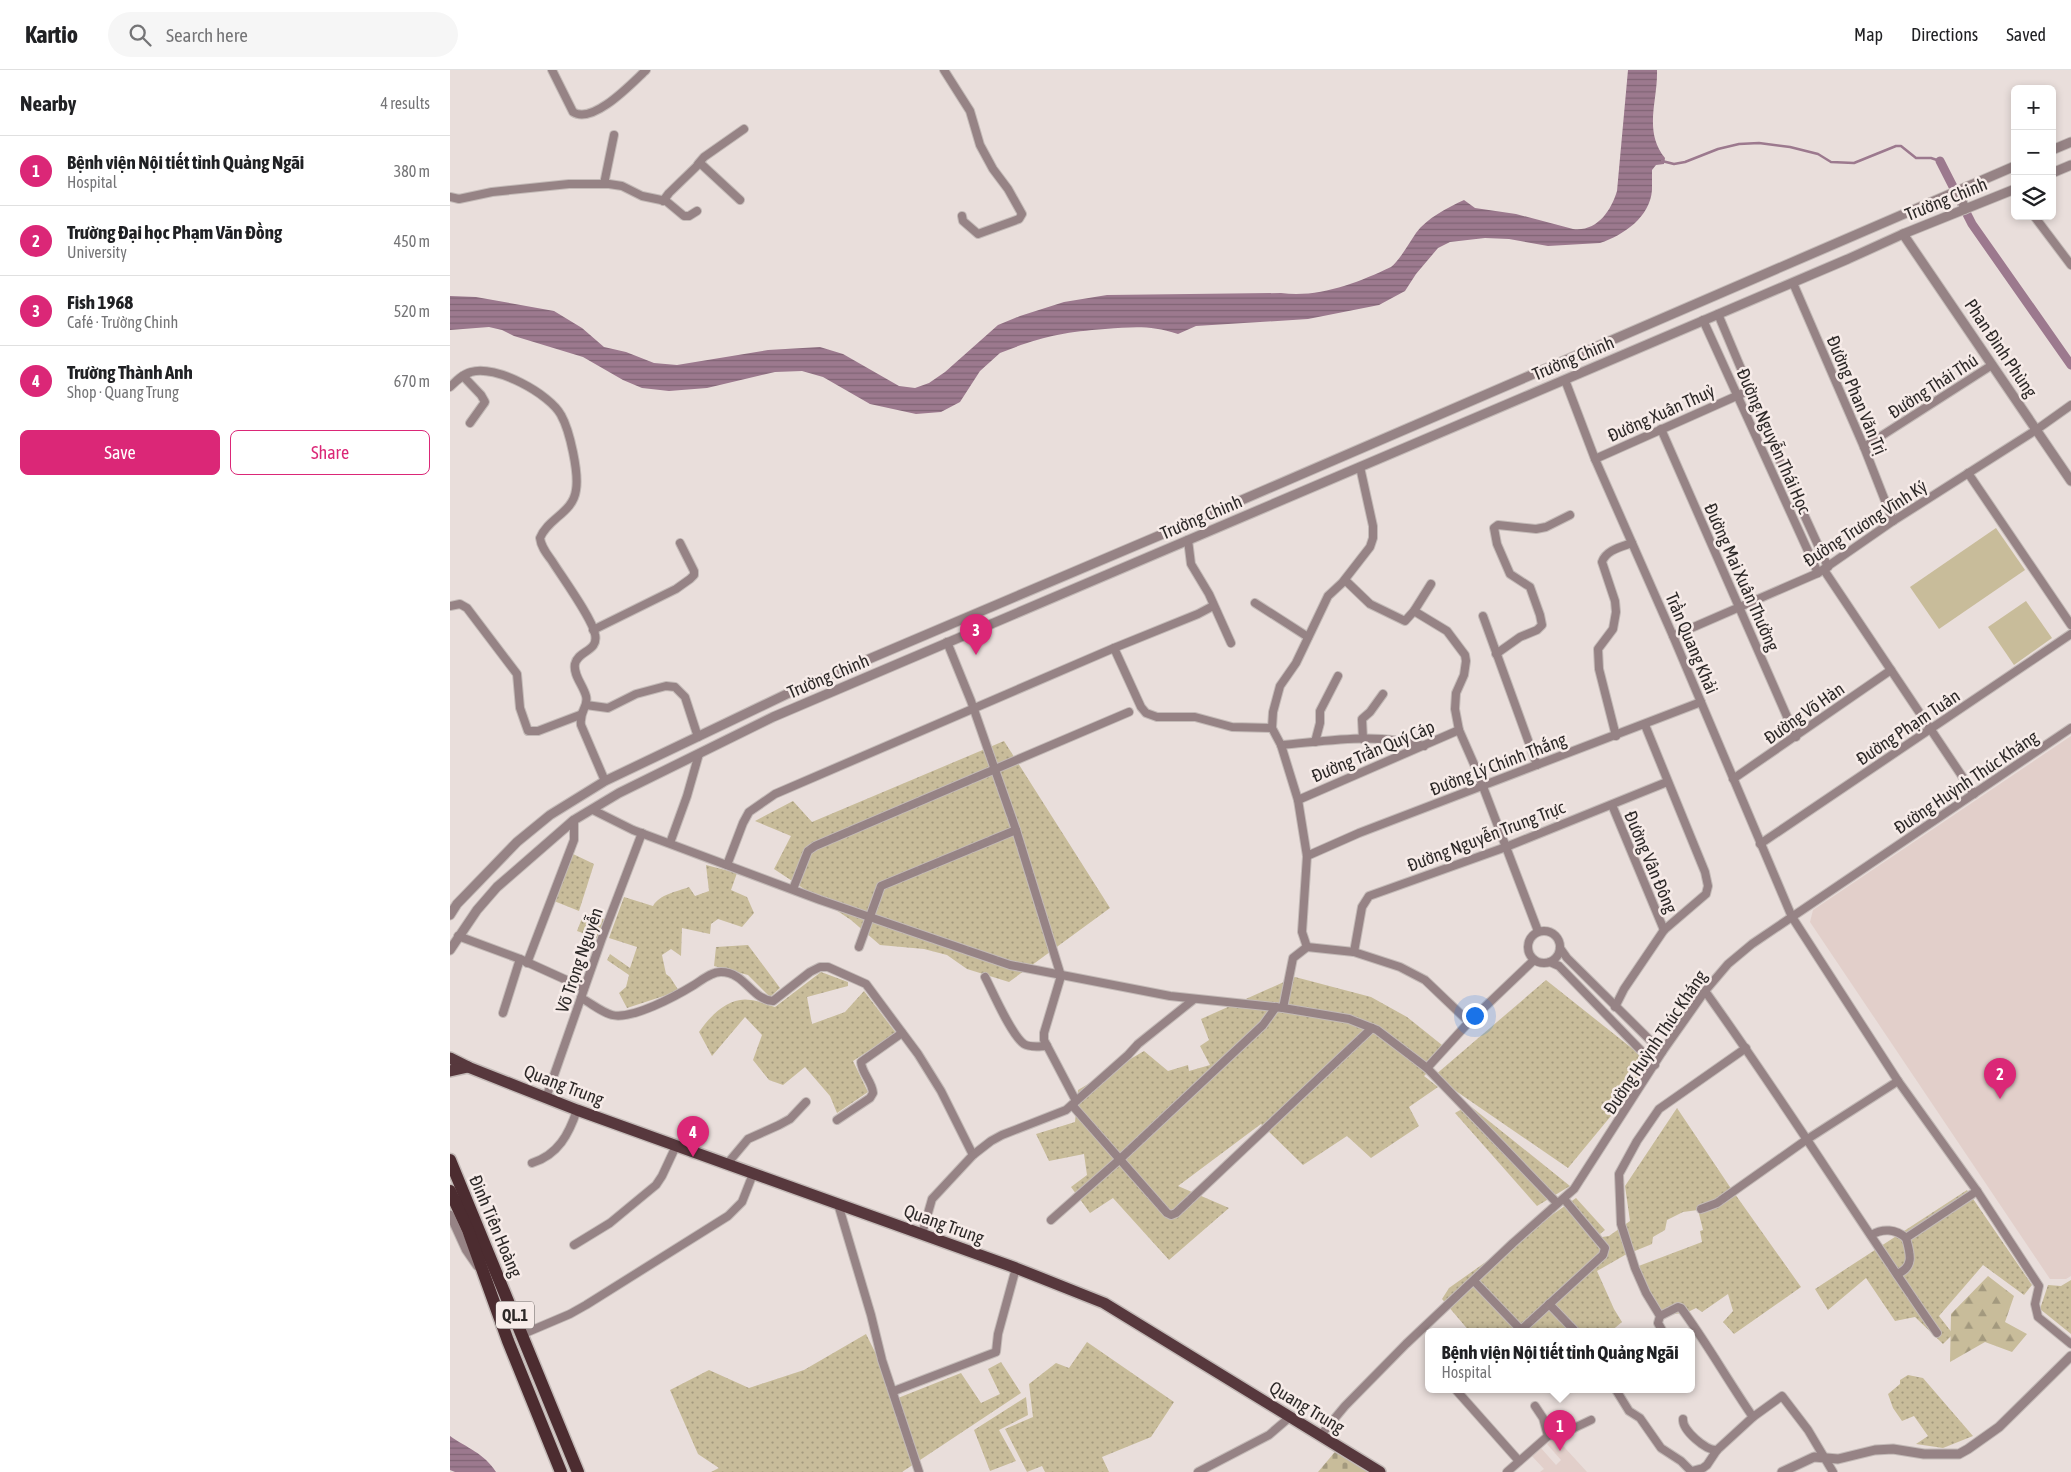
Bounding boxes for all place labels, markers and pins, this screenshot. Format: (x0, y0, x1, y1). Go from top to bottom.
pin: 3 (960, 614, 992, 655)
pin: 2 (1984, 1058, 2016, 1099)
pin: 4 (677, 1116, 709, 1157)
pin: 1 (1544, 1410, 1576, 1451)

